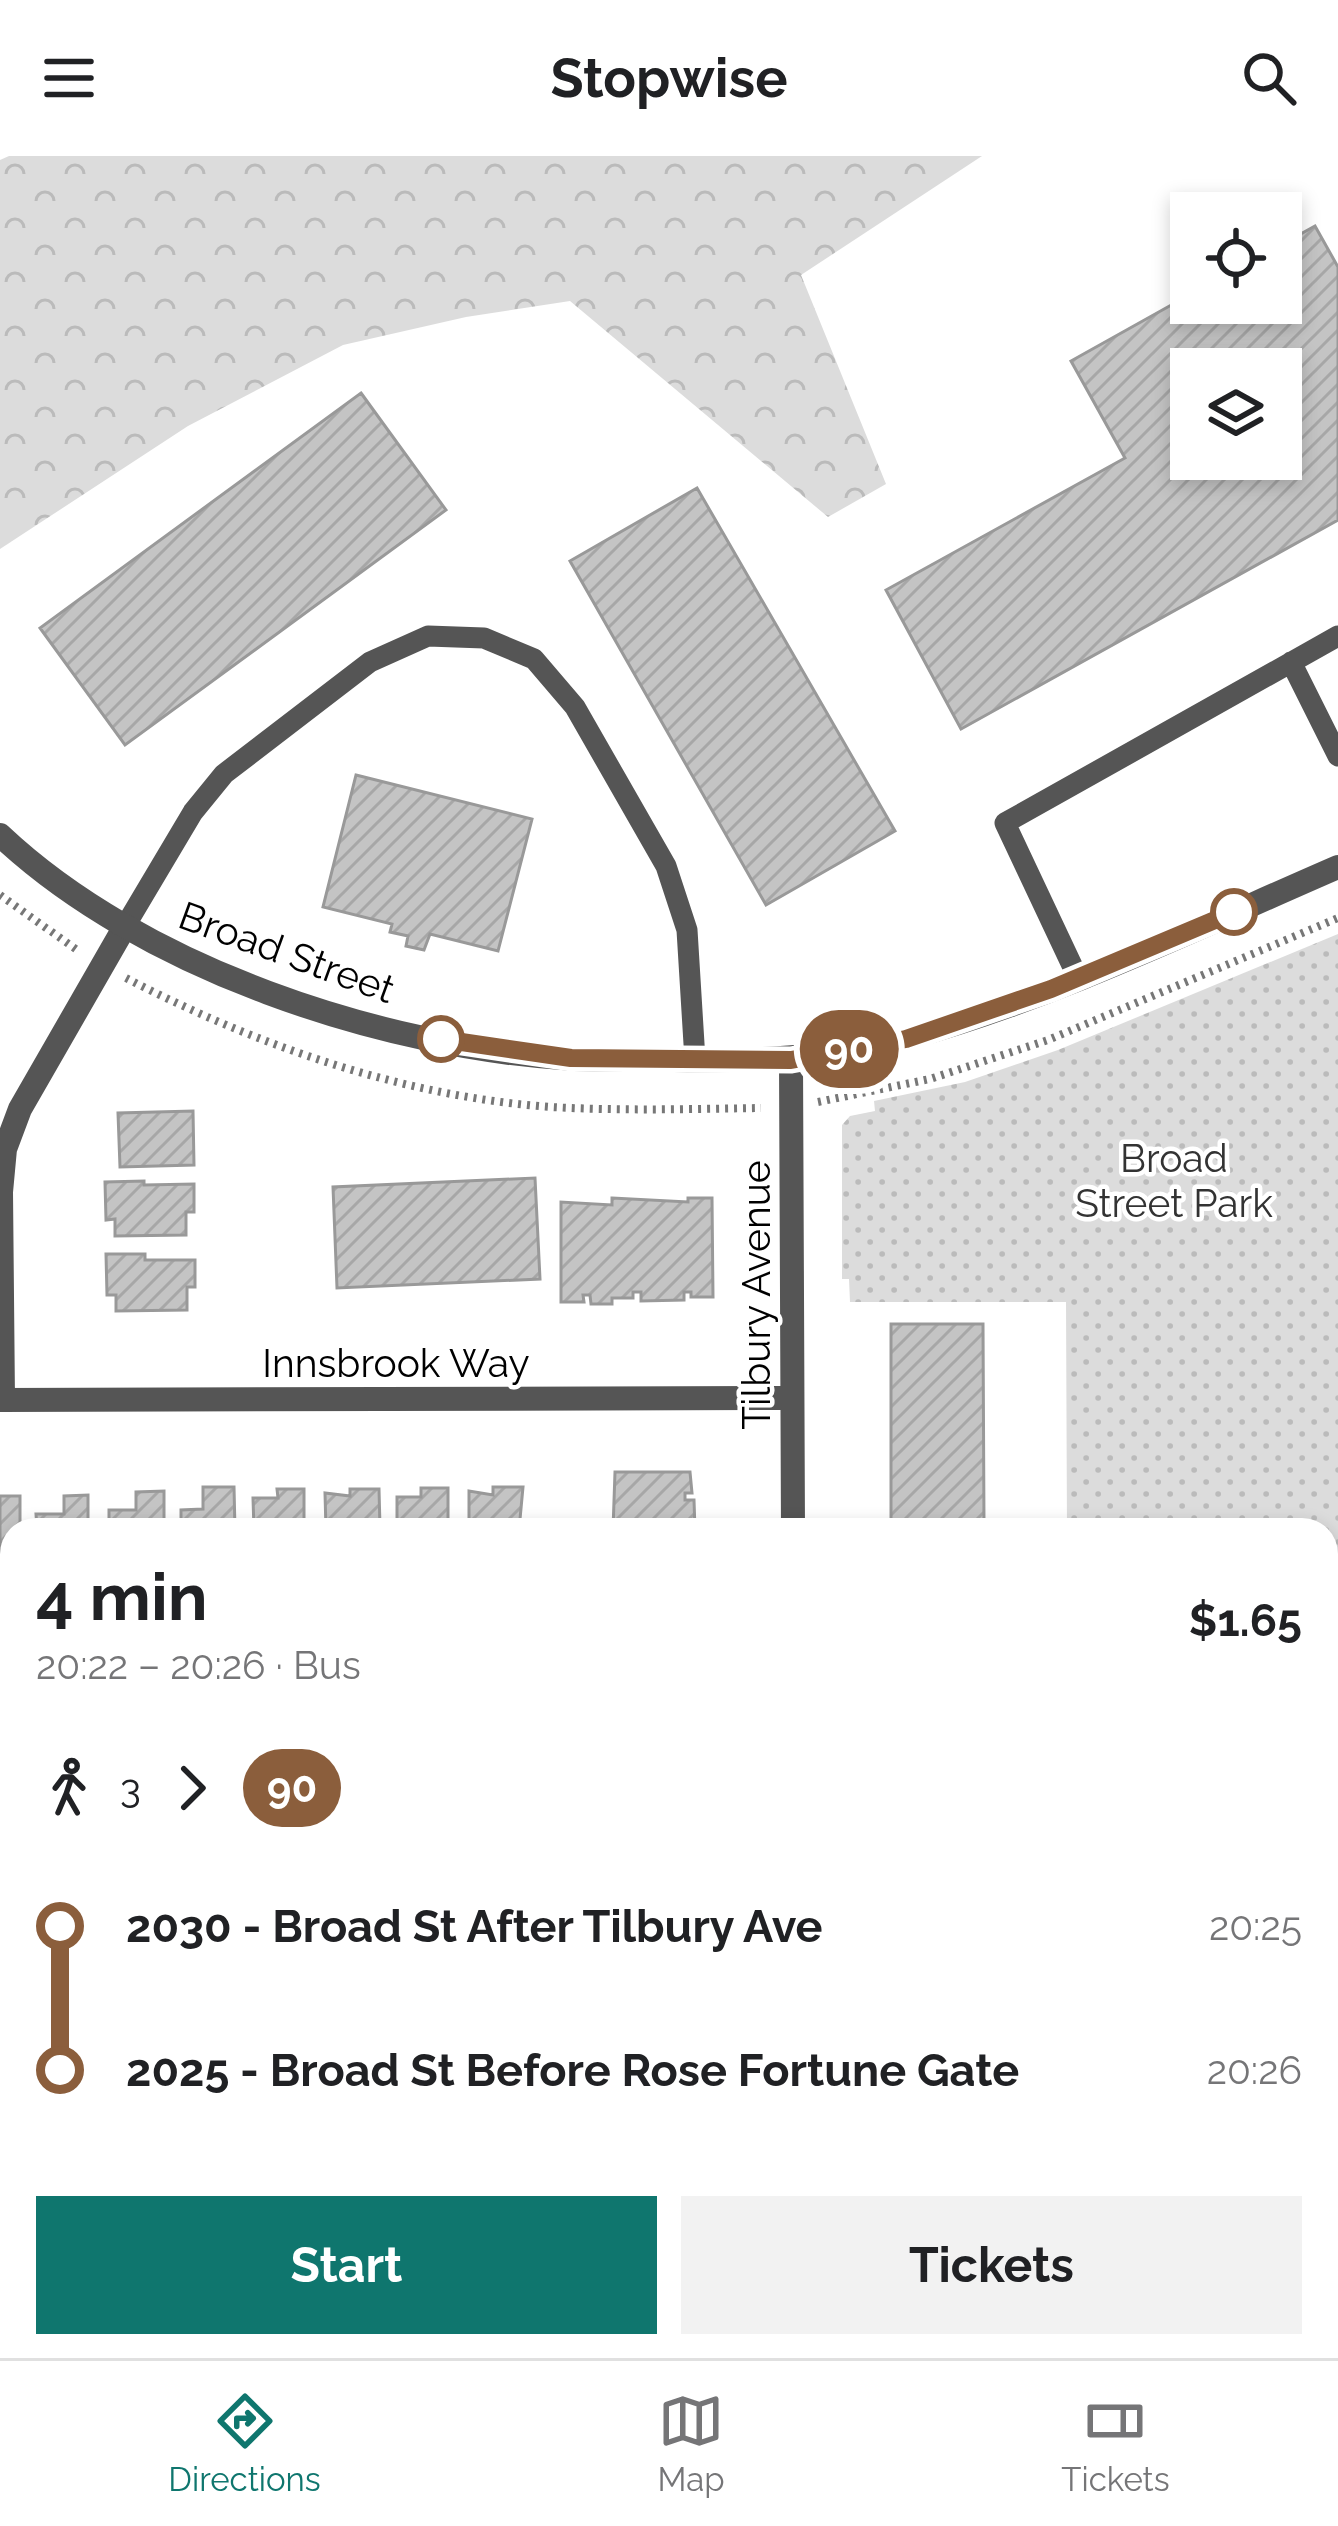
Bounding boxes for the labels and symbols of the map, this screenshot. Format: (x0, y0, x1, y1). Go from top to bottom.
unlabelled marker (1212, 890, 1256, 934)
street label: Broad Street (173, 892, 401, 1012)
line badge: 90 (795, 1010, 903, 1088)
unlabelled marker (419, 1017, 463, 1061)
park label: Broad Street Park (1075, 1135, 1273, 1226)
street label: Tilbury Avenue (733, 1160, 779, 1430)
street label: Innsbrook Way (262, 1340, 530, 1386)

